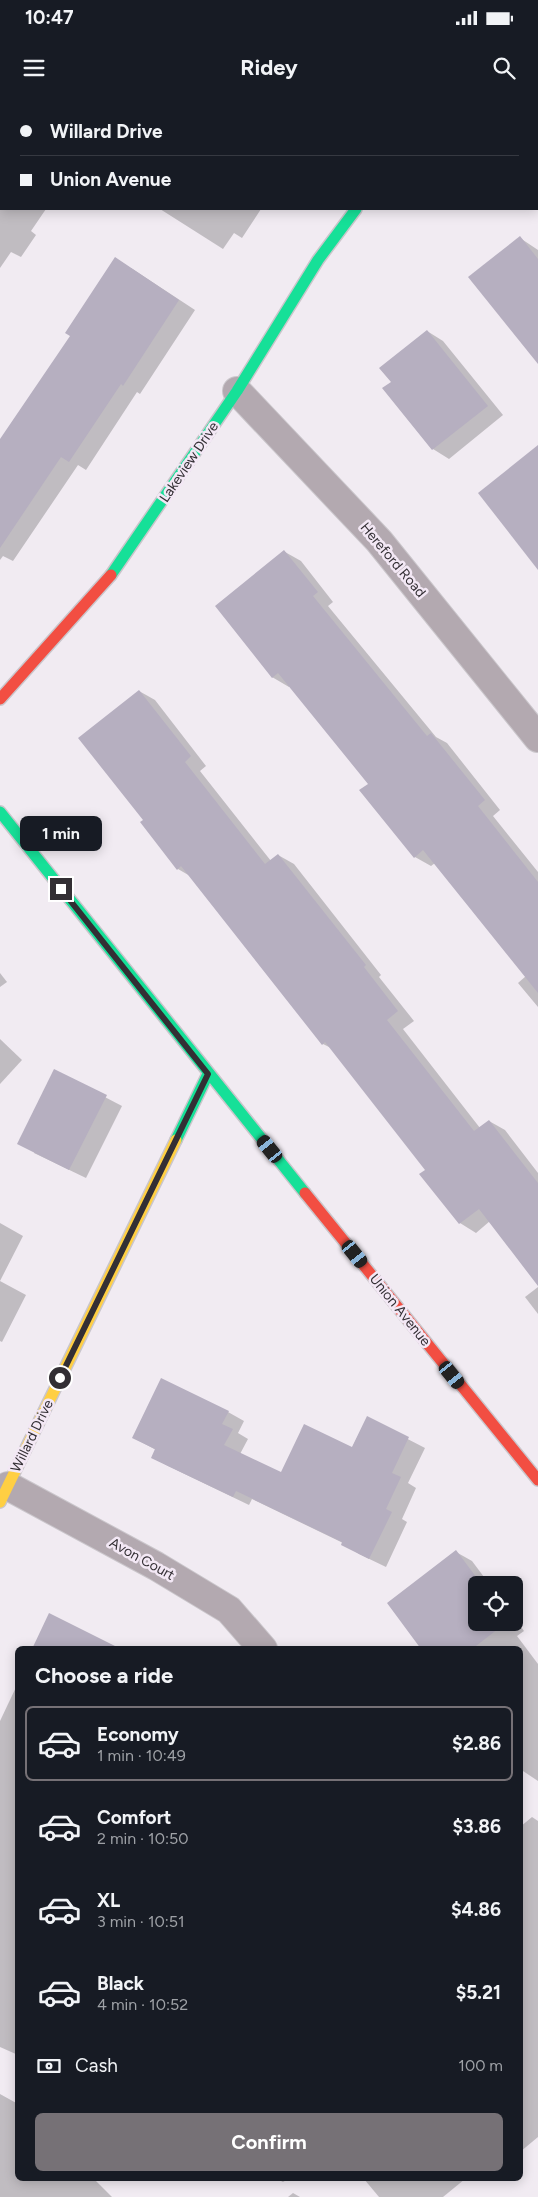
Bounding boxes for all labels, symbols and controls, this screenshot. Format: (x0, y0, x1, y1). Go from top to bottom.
text: 10:47 (25, 6, 74, 29)
icon: menu (20, 54, 48, 82)
text: Ridey (240, 54, 298, 81)
icon: search (490, 54, 518, 82)
text: Willard Drive (50, 120, 162, 143)
text: Union Avenue (50, 168, 171, 191)
street label: Lakeview Drive (156, 418, 222, 505)
street label: Hereford Road (357, 519, 429, 601)
callout: 1 min (20, 816, 102, 852)
text: 1 min (42, 824, 80, 843)
route end (50, 878, 72, 900)
car (254, 1133, 285, 1165)
car (339, 1238, 370, 1270)
street label: Union Avenue (366, 1271, 434, 1350)
car (436, 1359, 467, 1391)
route start (49, 1367, 71, 1389)
street label: Willard Drive (7, 1397, 57, 1475)
street label: Avon Court (106, 1534, 178, 1584)
map controls (468, 1576, 523, 1631)
button: locate (468, 1576, 523, 1631)
text: Choose a ride (35, 1662, 173, 1689)
icon: car (37, 1721, 82, 1766)
text: Economy (97, 1723, 179, 1746)
text: $2.86 (452, 1732, 501, 1755)
text: 1 min · 10:49 (97, 1746, 186, 1765)
icon: car (37, 1804, 82, 1849)
text: Comfort (97, 1806, 172, 1829)
text: $3.86 (453, 1815, 501, 1838)
text: 2 min · 10:50 (97, 1829, 189, 1848)
icon: car (37, 1887, 82, 1932)
text: XL (97, 1889, 120, 1912)
text: $4.86 (451, 1898, 501, 1921)
text: 3 min · 10:51 (97, 1912, 185, 1931)
icon: car (37, 1970, 82, 2015)
text: Black (97, 1972, 144, 1995)
text: $5.21 (456, 1981, 501, 2004)
text: 4 min · 10:52 (97, 1995, 188, 2014)
icon: cash (35, 2052, 63, 2080)
text: Cash (75, 2054, 118, 2077)
text: 100 m (458, 2056, 503, 2075)
button: Confirm (35, 2113, 503, 2171)

